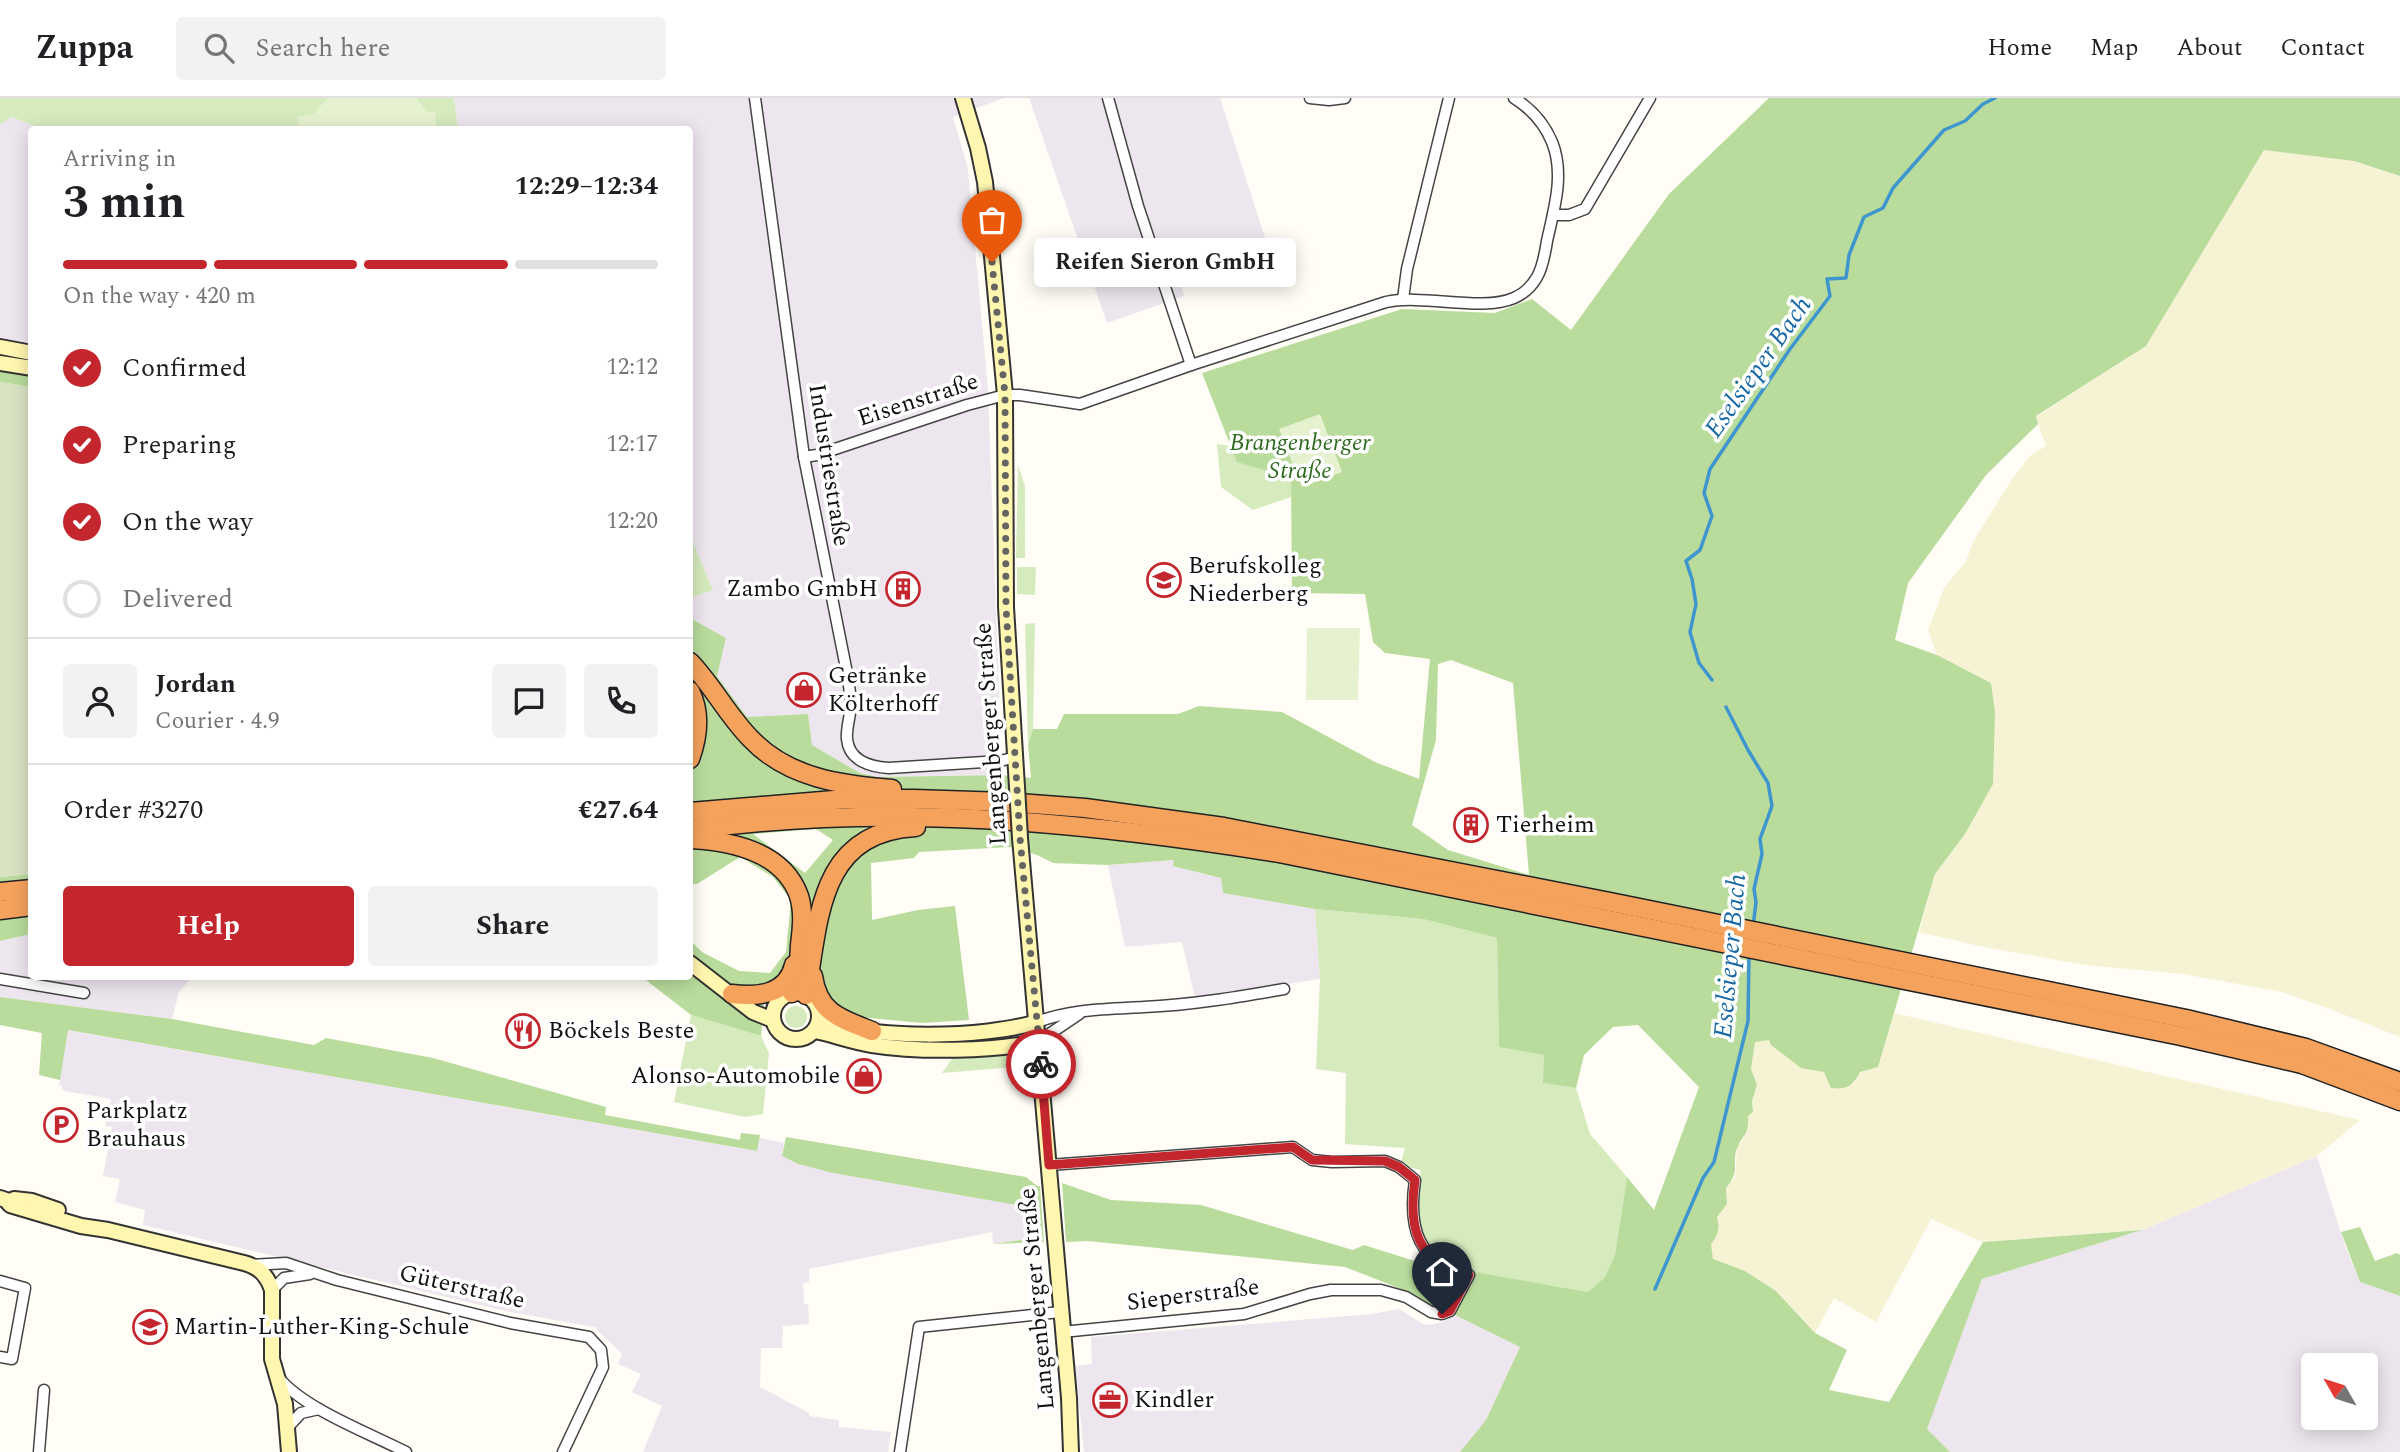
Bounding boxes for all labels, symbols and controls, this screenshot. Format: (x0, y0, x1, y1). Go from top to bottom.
search box (176, 17, 666, 80)
text: Zuppa (35, 23, 134, 73)
text: Search here (256, 28, 390, 68)
icon: search (200, 29, 238, 67)
text: Home (1987, 30, 2052, 66)
text: Map (2090, 30, 2138, 66)
text: About (2176, 30, 2242, 66)
text: Contact (2280, 30, 2365, 66)
text: Arriving in (63, 142, 176, 177)
text: 12:29–12:34 (514, 166, 658, 206)
text: 3 min (63, 168, 185, 238)
pin (962, 190, 1022, 262)
icon: bag (973, 201, 1011, 239)
callout: Reifen Sieron GmbH (1034, 238, 1296, 286)
text: Reifen Sieron GmbH (1055, 245, 1275, 280)
text: On the way · 420 m (63, 279, 256, 314)
water label: Eselsieper Bach (1694, 288, 1822, 446)
text: Confirmed (122, 348, 247, 388)
icon: check (63, 349, 101, 387)
text: 12:12 (606, 350, 658, 385)
street label: Eisenstraße (853, 363, 983, 437)
street label: Industriestraße (798, 381, 860, 549)
text: Preparing (122, 425, 236, 465)
park label: Brangenberger Straße (1229, 425, 1371, 489)
icon: check (63, 426, 101, 464)
text: 12:17 (606, 427, 658, 462)
text: On the way (122, 502, 253, 542)
icon: check (63, 503, 101, 541)
text: 12:20 (606, 504, 658, 539)
place label: Berufskolleg Niederberg (1188, 548, 1322, 612)
school or university icon: Berufskolleg Niederberg (1145, 561, 1183, 599)
building icon: Zambo GmbH (884, 570, 922, 608)
place label: Zambo GmbH (726, 571, 878, 607)
text: Delivered (122, 579, 233, 619)
street label: Langenberger Straße (965, 622, 1017, 846)
place label: Getränke Költerhoff (828, 658, 939, 722)
button: person (63, 664, 137, 738)
text: Jordan (155, 664, 236, 704)
button: chat (492, 664, 566, 738)
button: phone (584, 664, 658, 738)
shop icon: Getränke Költerhoff (785, 671, 823, 709)
text: Courier · 4.9 (155, 704, 280, 739)
text: Order #3270 (63, 790, 203, 830)
text: €27.64 (578, 790, 658, 830)
building icon: Tierheim (1452, 806, 1490, 844)
place label: Tierheim (1496, 807, 1595, 843)
water label: Eselsieper Bach (1703, 872, 1757, 1040)
button: Help (63, 886, 354, 966)
button: Share (368, 886, 658, 966)
restaurant icon: Böckels Beste (504, 1012, 542, 1050)
place label: Böckels Beste (548, 1013, 694, 1049)
courier (1006, 1029, 1076, 1099)
icon: bike (1022, 1045, 1060, 1083)
shop icon: Alonso-Automobile (845, 1057, 883, 1095)
place label: Alonso-Automobile (631, 1058, 840, 1094)
place label: Parkplatz Brauhaus (86, 1093, 188, 1157)
parking icon: Parkplatz Brauhaus (42, 1106, 80, 1144)
street label: Langenberger Straße (1009, 1186, 1065, 1412)
pin (1412, 1242, 1472, 1314)
icon: home (1423, 1253, 1461, 1291)
street label: Güterstraße (396, 1255, 528, 1319)
street label: Sieperstraße (1125, 1269, 1261, 1321)
school or university icon: Martin-Luther-King-Schule (131, 1308, 169, 1346)
place label: Martin-Luther-King-Schule (174, 1309, 469, 1345)
north arrow (2301, 1353, 2378, 1430)
map controls (2301, 1353, 2378, 1430)
office icon: Kindler (1091, 1381, 1129, 1419)
place label: Kindler (1134, 1382, 1214, 1418)

